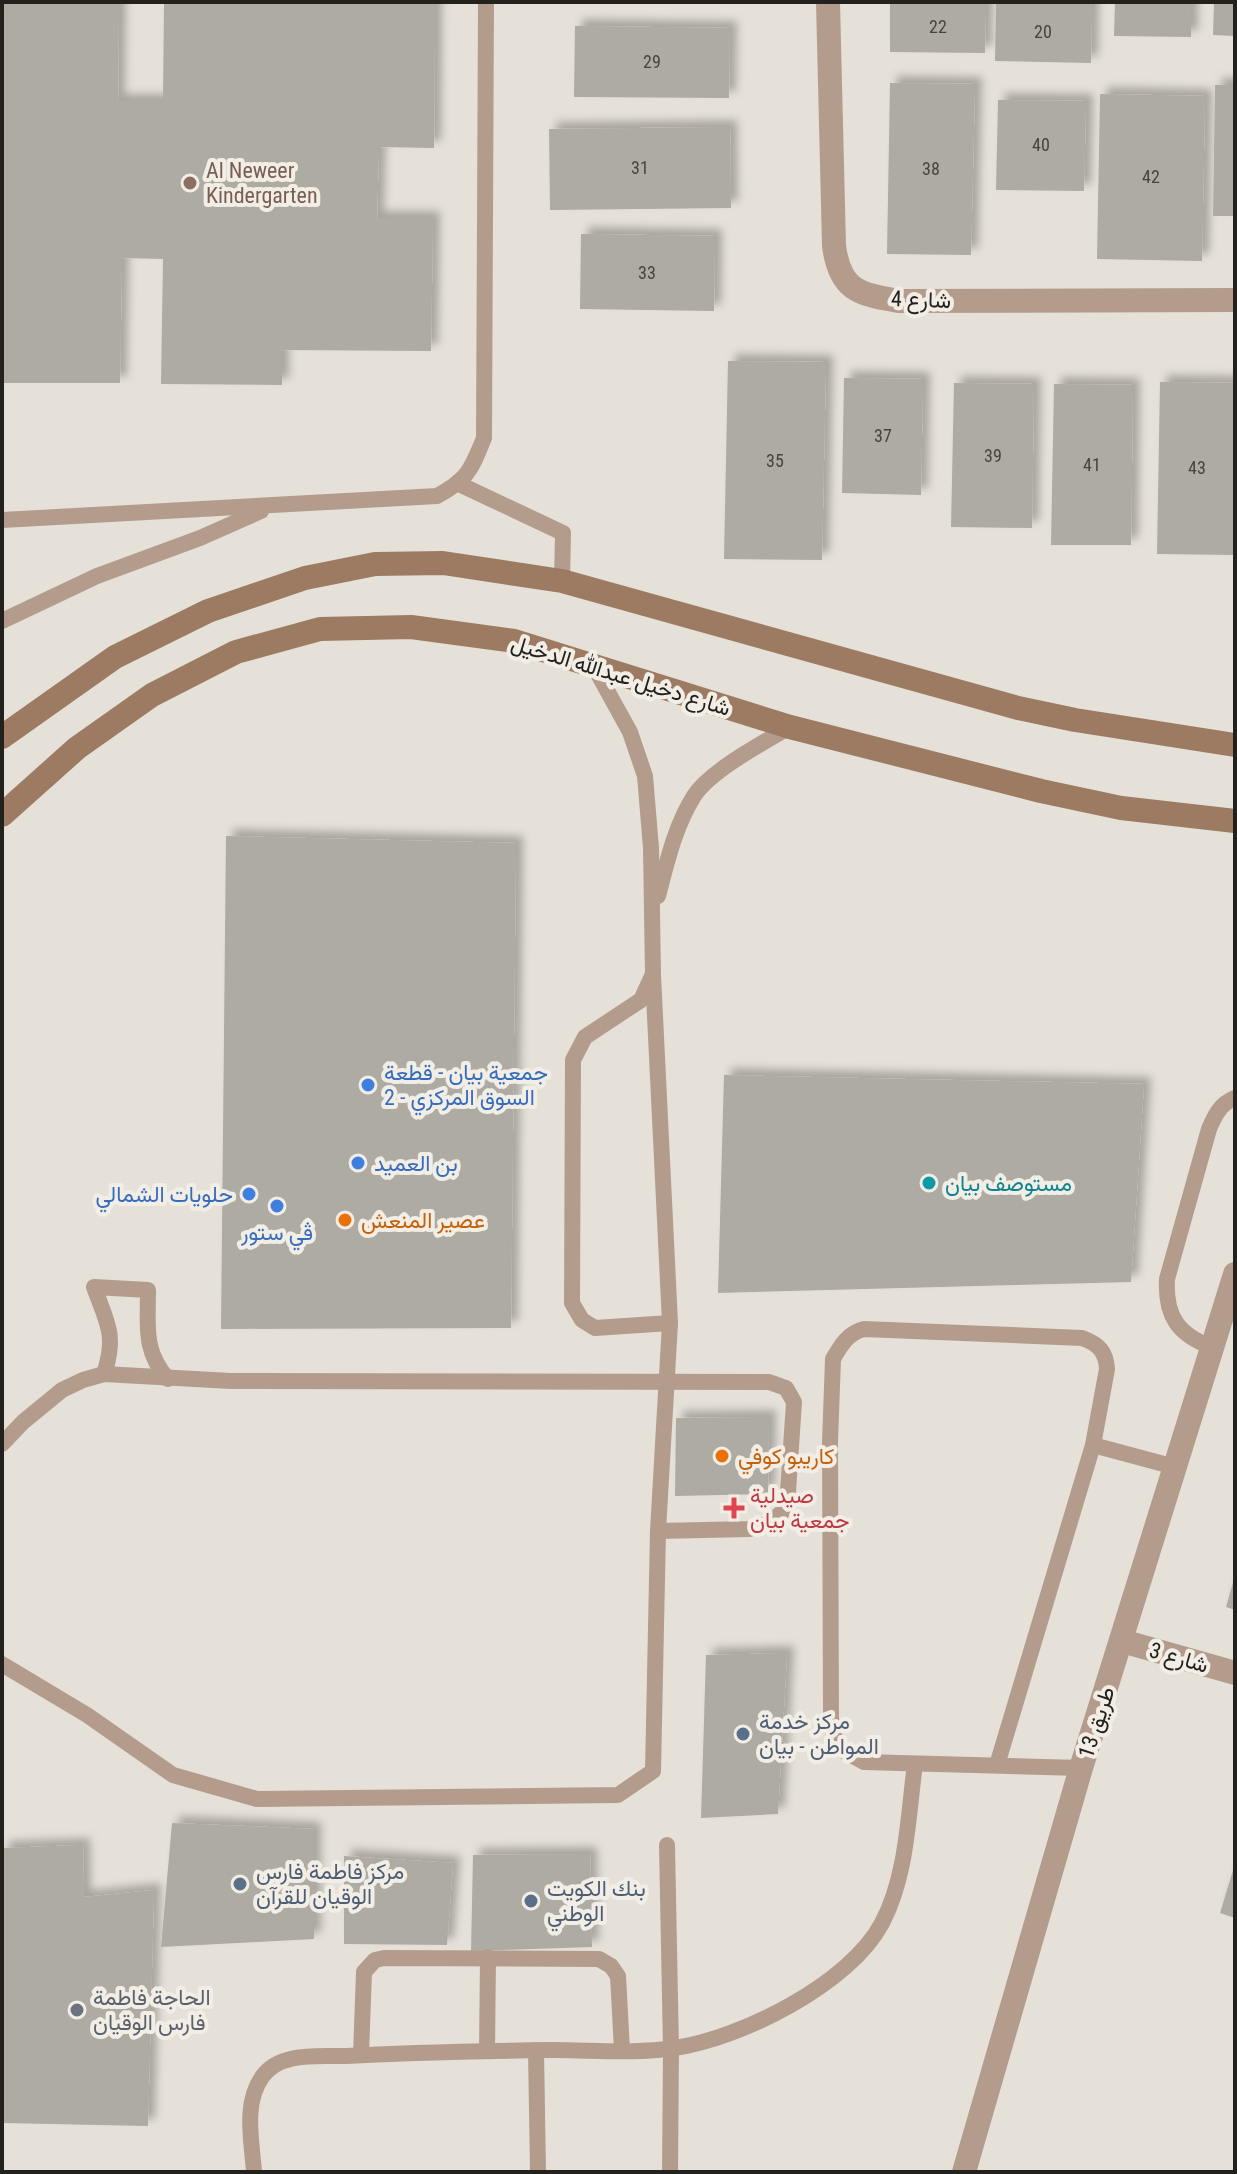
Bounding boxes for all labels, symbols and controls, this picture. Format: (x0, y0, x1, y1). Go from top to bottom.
house number: 22 (929, 16, 947, 37)
house number: 20 (1034, 21, 1052, 42)
house number: 29 (643, 51, 661, 72)
house number: 40 (1032, 134, 1050, 155)
house number: 31 (631, 157, 649, 178)
place label: Al Neweer Kindergarten (206, 158, 318, 208)
house number: 38 (922, 158, 940, 179)
house number: 42 (1142, 166, 1160, 187)
marker: Al Neweer Kindergarten (181, 174, 199, 192)
house number: 33 (638, 262, 656, 283)
street label: شارع 4 (890, 286, 951, 315)
house number: 37 (874, 425, 892, 446)
house number: 39 (984, 445, 1002, 466)
house number: 35 (766, 450, 784, 471)
house number: 41 (1083, 454, 1101, 475)
house number: 43 (1188, 457, 1206, 478)
street label: شارع دخيل عبدالله الدخيل (508, 629, 734, 723)
place label: جمعية بيان - قطعة 2 - السوق المركزي (384, 1060, 548, 1116)
marker: جمعية بيان - قطعة 2 - السوق المركزي (359, 1076, 377, 1094)
place label: بن العميد (374, 1151, 458, 1177)
marker: بن العميد (349, 1154, 367, 1172)
place label: مستوصف بيان (945, 1171, 1072, 1197)
marker: مستوصف بيان (920, 1174, 938, 1192)
place label: حلويات الشمالي (96, 1182, 233, 1213)
marker: حلويات الشمالي (240, 1185, 258, 1203)
marker: ڤي ستور (268, 1197, 286, 1215)
place label: عصير المنعش (361, 1208, 485, 1234)
marker: عصير المنعش (336, 1211, 354, 1229)
place label: ڤي ستور (240, 1220, 313, 1251)
place label: كاريبو كوفي (738, 1444, 834, 1475)
marker: كاريبو كوفي (713, 1447, 731, 1465)
place label: صيدلية جمعية بيان (750, 1483, 850, 1533)
marker: صيدلية جمعية بيان (725, 1499, 743, 1517)
street label: شارع 3 (1146, 1637, 1211, 1680)
street label: طريق 13 (1073, 1683, 1121, 1761)
place label: مركز خدمة المواطن - بيان (759, 1709, 879, 1760)
marker: مركز خدمة المواطن - بيان (734, 1725, 752, 1743)
place label: مركز فاطمة فارس الوقيان للقرآن (256, 1859, 404, 1910)
marker: مركز فاطمة فارس الوقيان للقرآن (231, 1875, 249, 1893)
place label: بنك الكويت الوطني (547, 1876, 646, 1932)
marker: بنك الكويت الوطني (522, 1892, 540, 1910)
place label: الحاجة فاطمة فارس الوقيان (93, 1985, 211, 2036)
marker: الحاجة فاطمة فارس الوقيان (68, 2001, 86, 2019)

